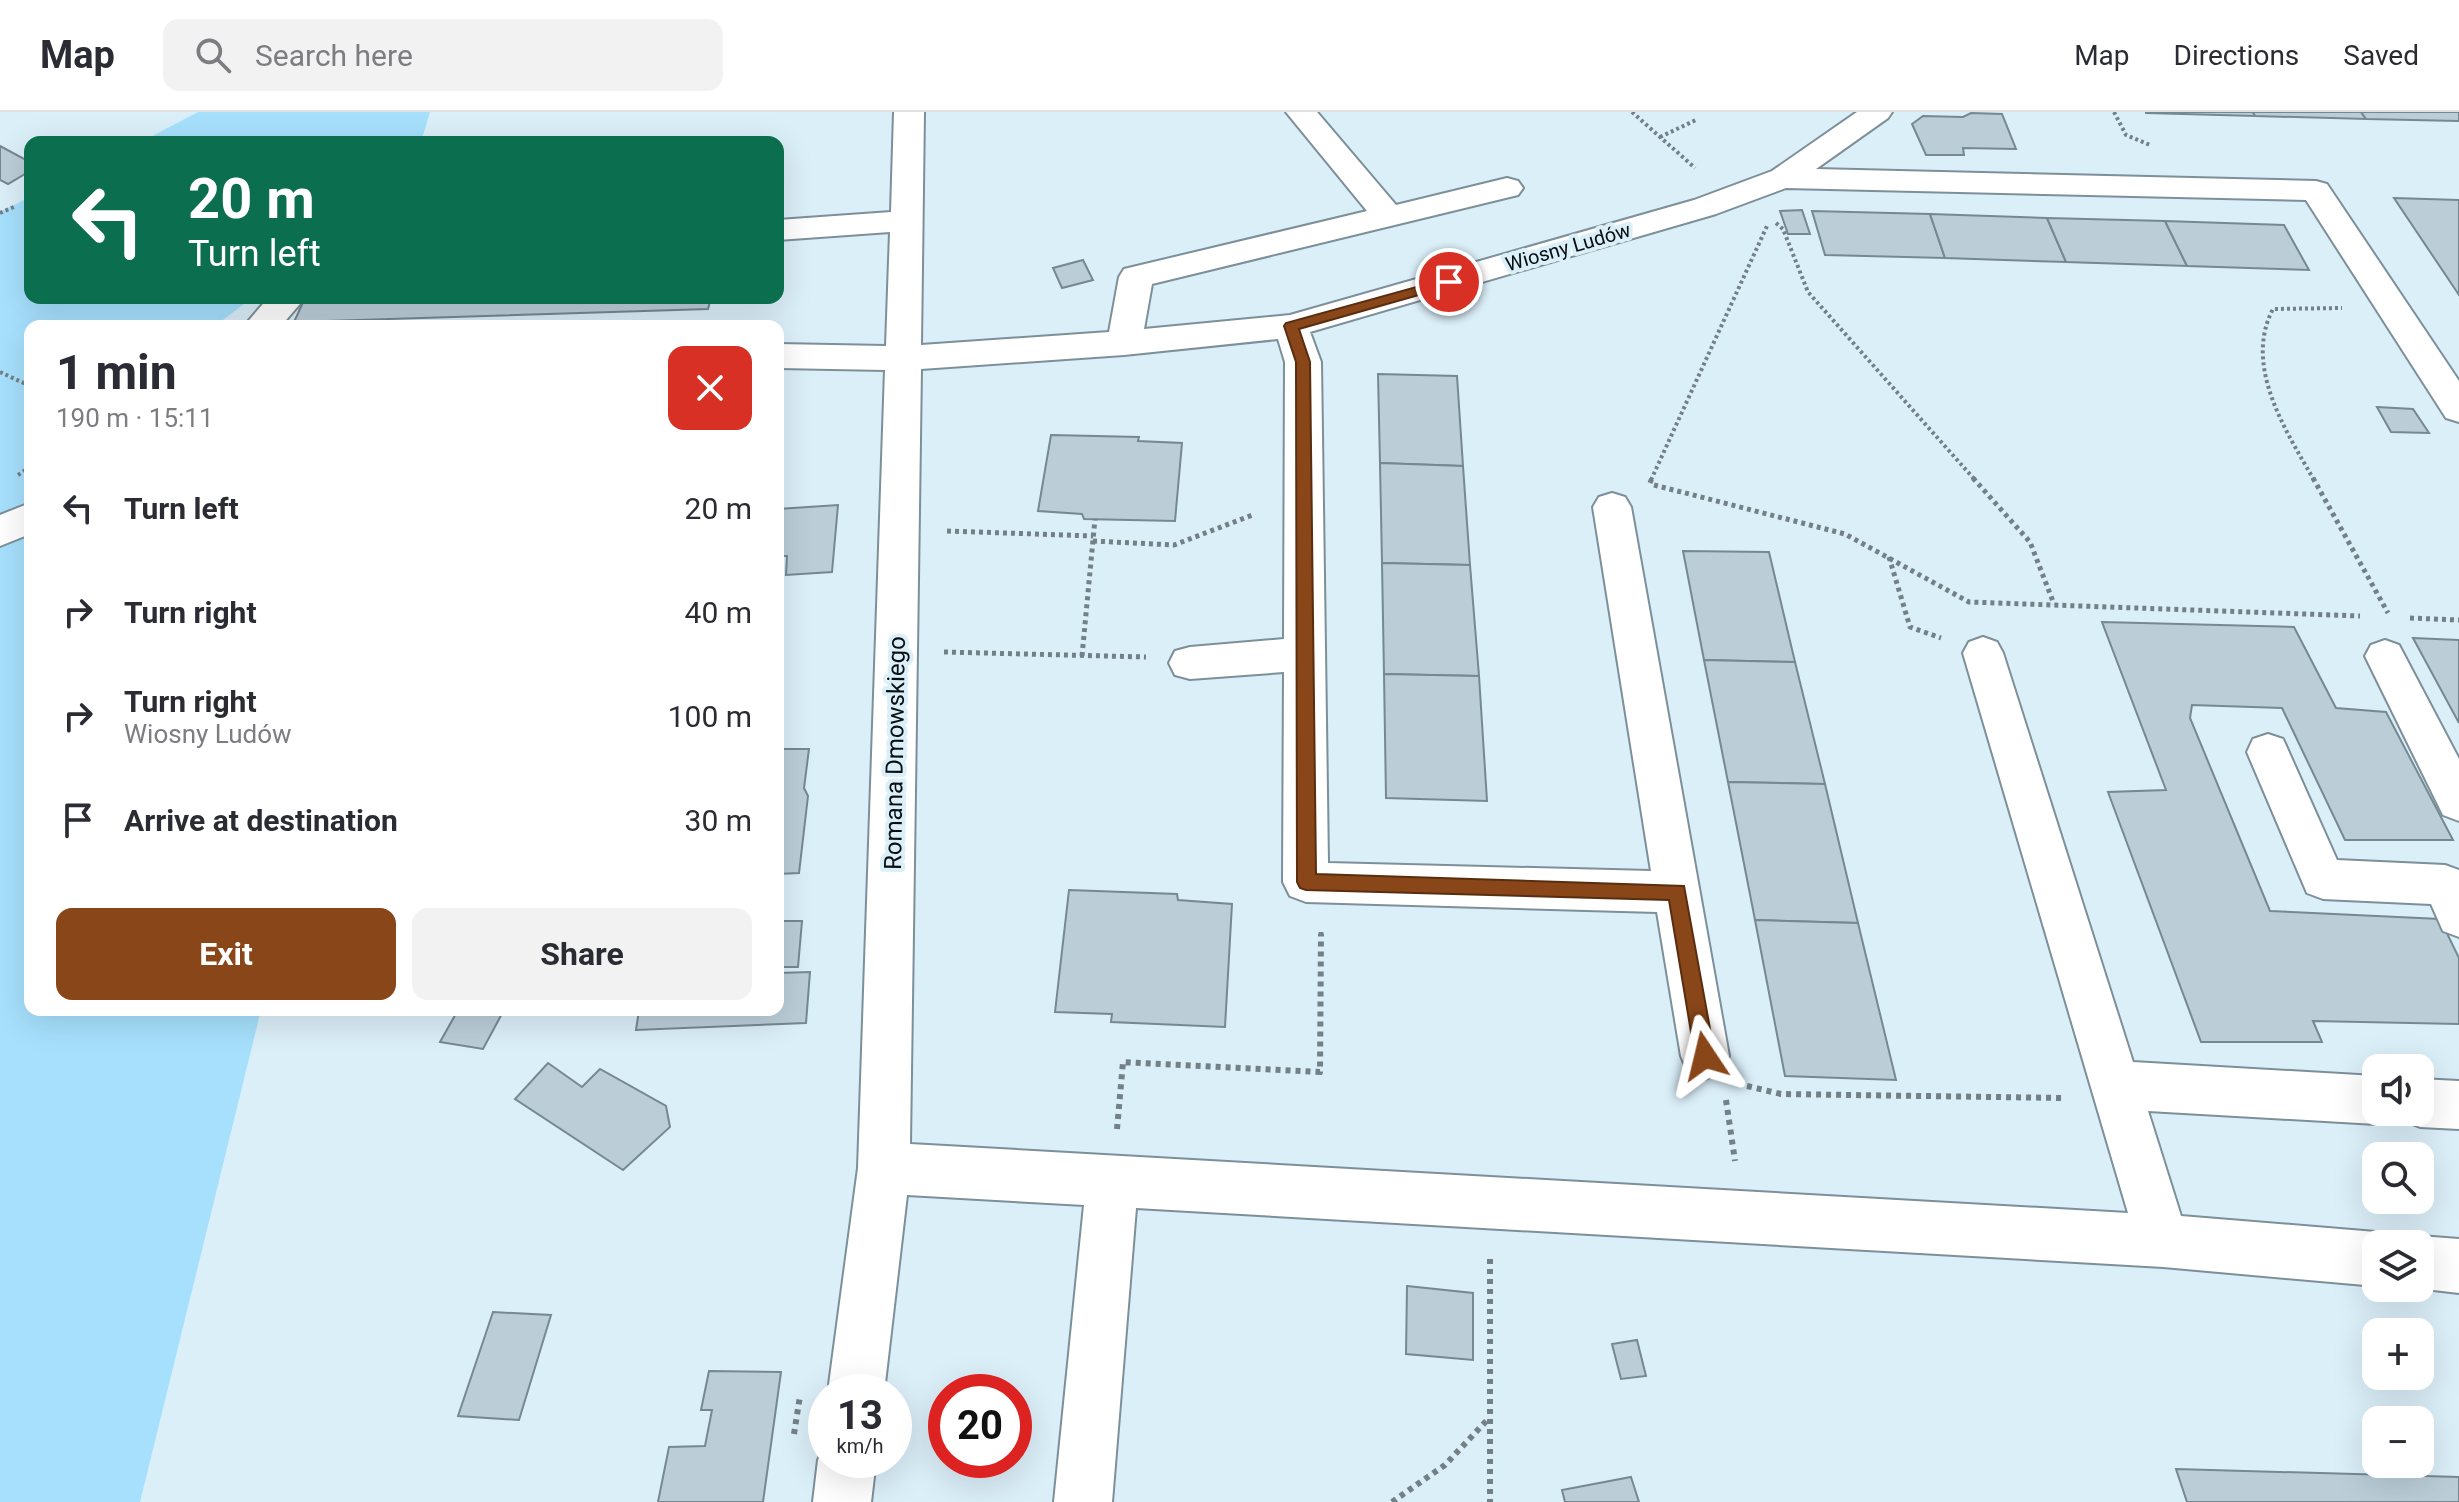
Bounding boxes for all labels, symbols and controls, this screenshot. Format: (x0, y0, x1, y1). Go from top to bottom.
search box (163, 19, 723, 91)
text: Map (40, 33, 115, 77)
icon: search (191, 33, 235, 77)
text: Search here (255, 38, 413, 73)
text: Map (2074, 39, 2130, 72)
text: Directions (2174, 39, 2299, 72)
text: Saved (2343, 39, 2419, 72)
text: 20 m (188, 166, 315, 232)
icon: left (56, 168, 160, 272)
street label: Wiosny Ludów (1503, 218, 1633, 276)
text: Turn left (188, 233, 321, 275)
pin (1415, 248, 1483, 316)
icon: arrive (1427, 260, 1471, 304)
text: 1 min (56, 344, 177, 401)
button: close (668, 346, 752, 430)
text: 190 m · 15:11 (56, 403, 214, 433)
icon: left (56, 486, 100, 530)
text: Turn left (124, 491, 239, 526)
text: 20 m (685, 491, 752, 526)
icon: right (56, 590, 100, 634)
text: Turn right (124, 595, 257, 630)
text: 40 m (685, 595, 752, 630)
street label: Romana Dmowskiego (879, 636, 911, 870)
text: Turn right (124, 684, 257, 719)
icon: right (56, 694, 100, 738)
text: 100 m (668, 699, 752, 734)
text: Wiosny Ludów (124, 719, 292, 749)
icon: arrive (56, 798, 100, 842)
text: Arrive at destination (124, 803, 398, 838)
text: 30 m (685, 803, 752, 838)
button: Exit (56, 908, 396, 1000)
button: Share (412, 908, 752, 1000)
position arrow (1663, 1014, 1747, 1098)
map controls (2362, 1054, 2434, 1478)
button: sound (2362, 1054, 2434, 1126)
button: search (2362, 1142, 2434, 1214)
button: layers (2362, 1230, 2434, 1302)
button: + (2362, 1318, 2434, 1390)
speed limit sign: 20 (928, 1374, 1032, 1478)
text: 13 (837, 1392, 883, 1439)
button: − (2362, 1406, 2434, 1478)
text: km/h (837, 1434, 883, 1458)

